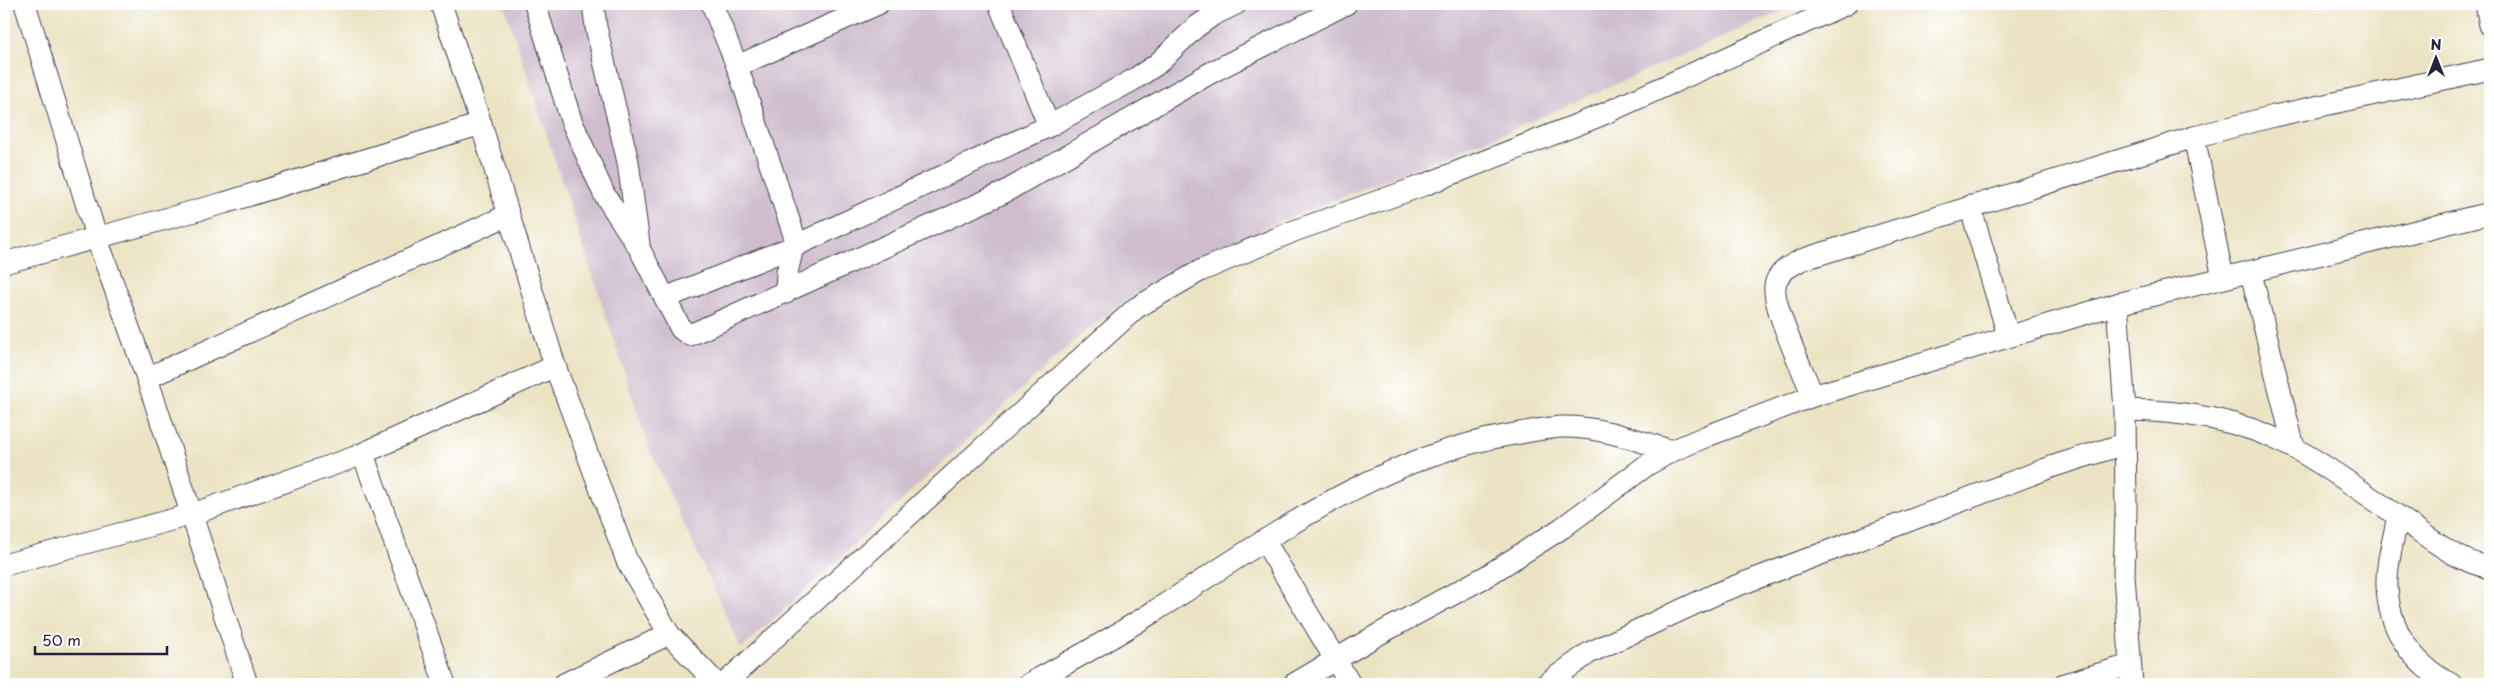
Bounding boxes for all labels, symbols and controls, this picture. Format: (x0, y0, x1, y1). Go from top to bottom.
north arrow (2412, 32, 2462, 82)
text: N (2430, 34, 2442, 55)
scale bar (35, 623, 168, 655)
text: 50 m (42, 628, 81, 651)

